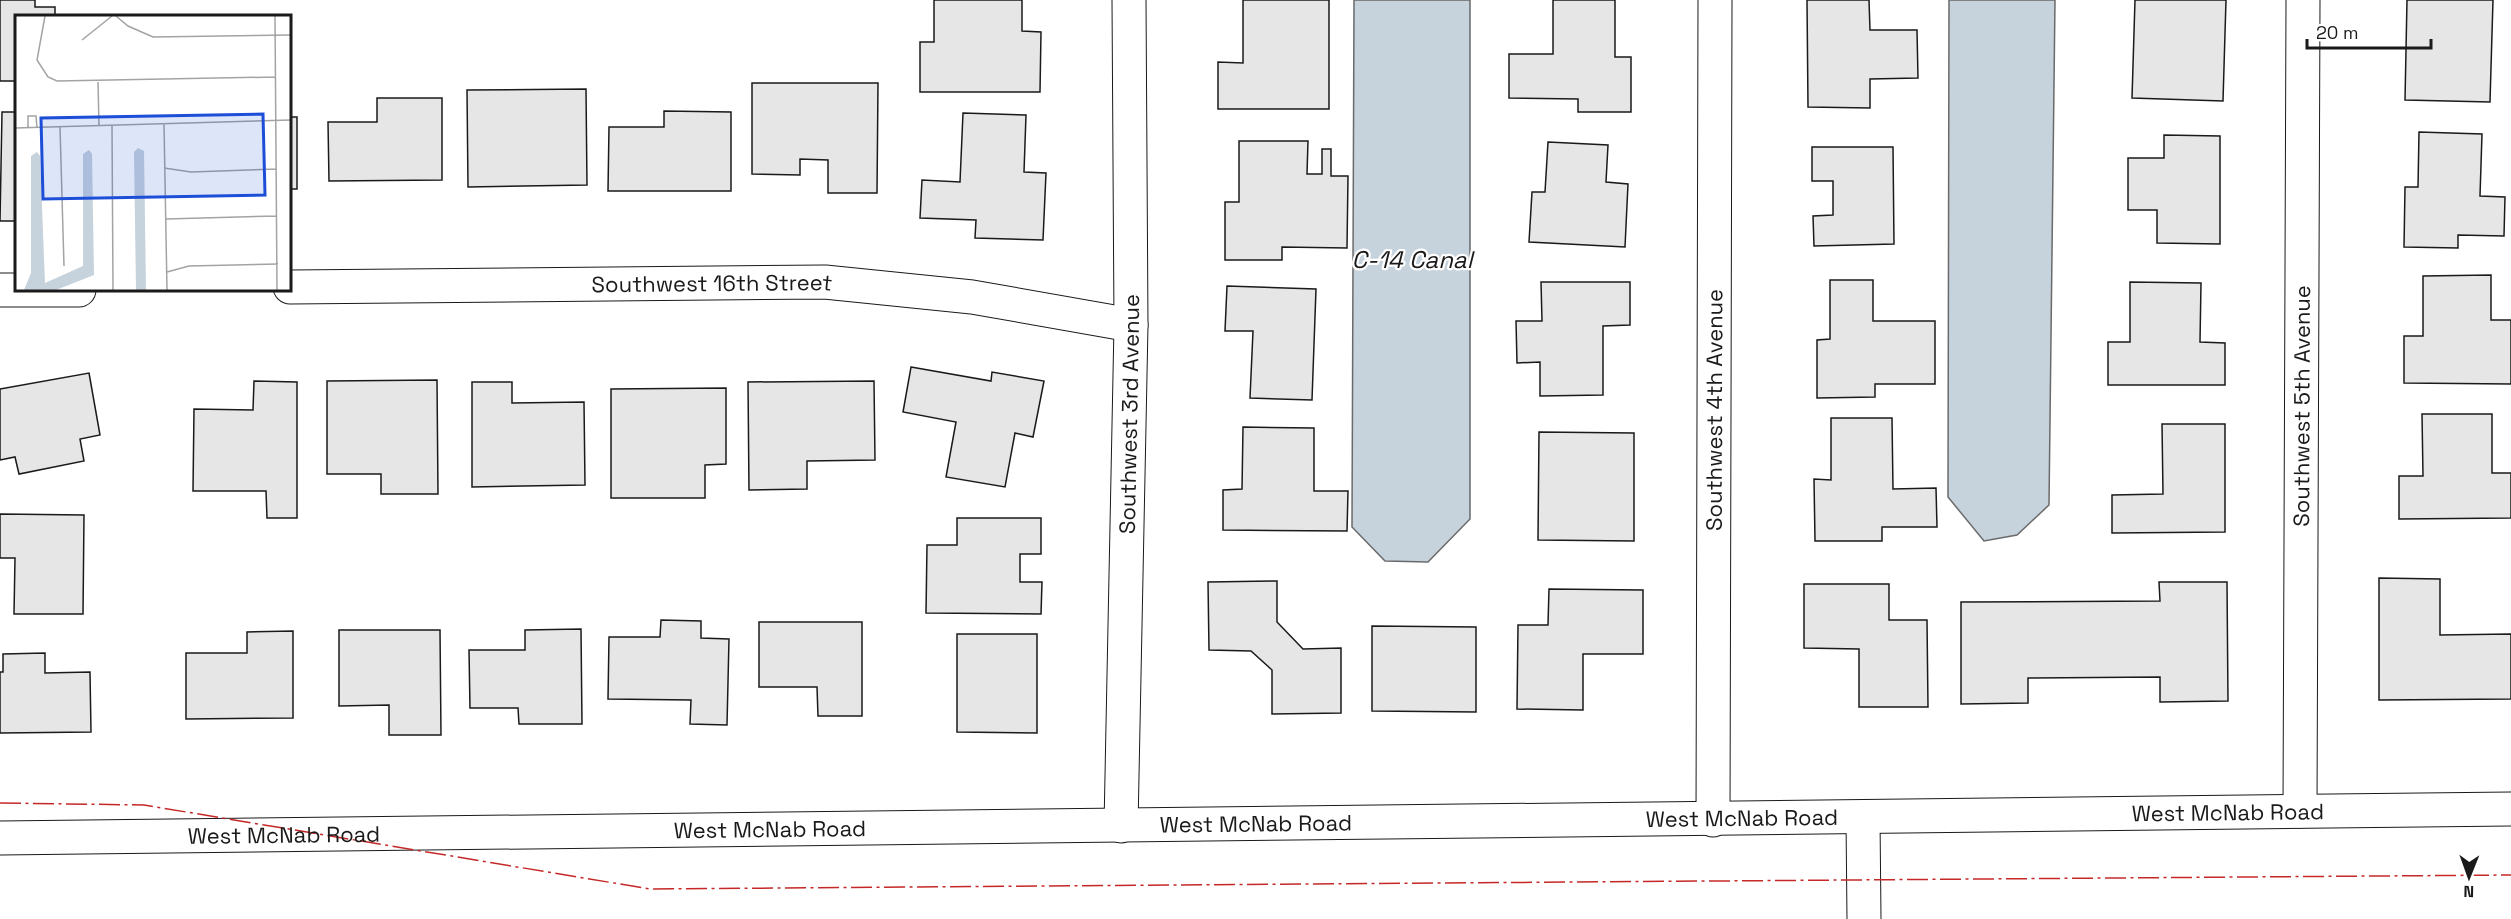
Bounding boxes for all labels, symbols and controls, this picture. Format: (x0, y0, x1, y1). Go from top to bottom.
scale bar (2307, 12, 2432, 50)
inset map (15, 15, 291, 291)
text: 20 m (2316, 21, 2359, 44)
water label: C-14 Canal (1351, 244, 1476, 275)
street label: Southwest 16th Street (591, 268, 834, 298)
street label: Southwest 5th Avenue (2287, 285, 2316, 527)
street label: Southwest 4th Avenue (1700, 289, 1728, 531)
street label: Southwest 3rd Avenue (1113, 294, 1145, 534)
street label: West McNab Road (2131, 797, 2324, 827)
street label: West McNab Road (1646, 803, 1838, 833)
street label: West McNab Road (1160, 808, 1352, 839)
street label: West McNab Road (674, 814, 866, 844)
street label: West McNab Road (188, 820, 380, 850)
north arrow (2439, 847, 2499, 907)
text: N (2463, 881, 2474, 902)

